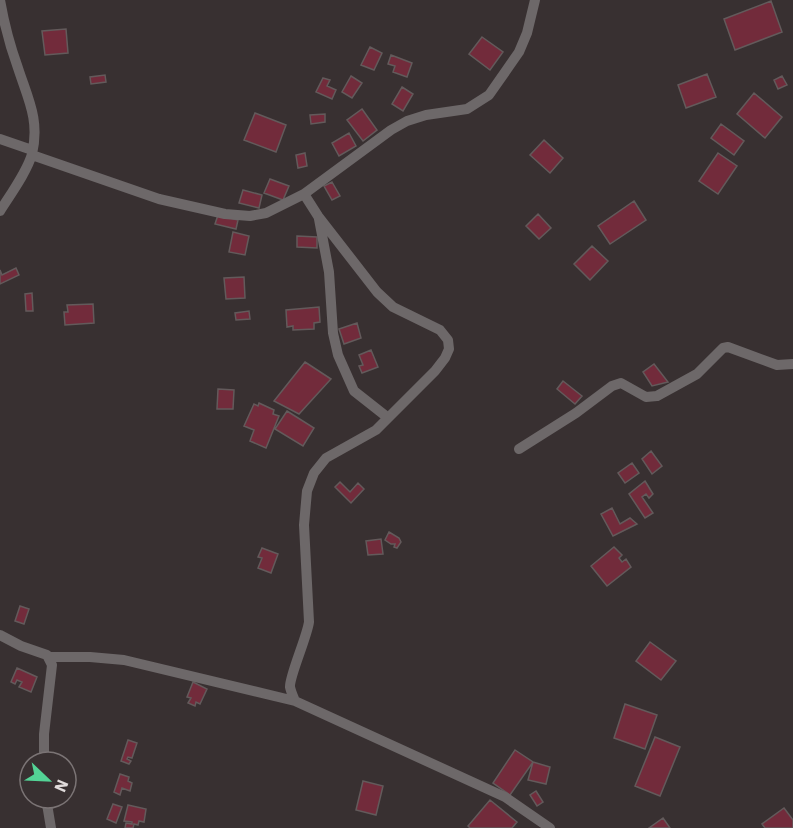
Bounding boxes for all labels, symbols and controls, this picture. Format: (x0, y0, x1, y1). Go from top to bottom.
north arrow (18, 750, 78, 810)
text: N (50, 777, 73, 795)

